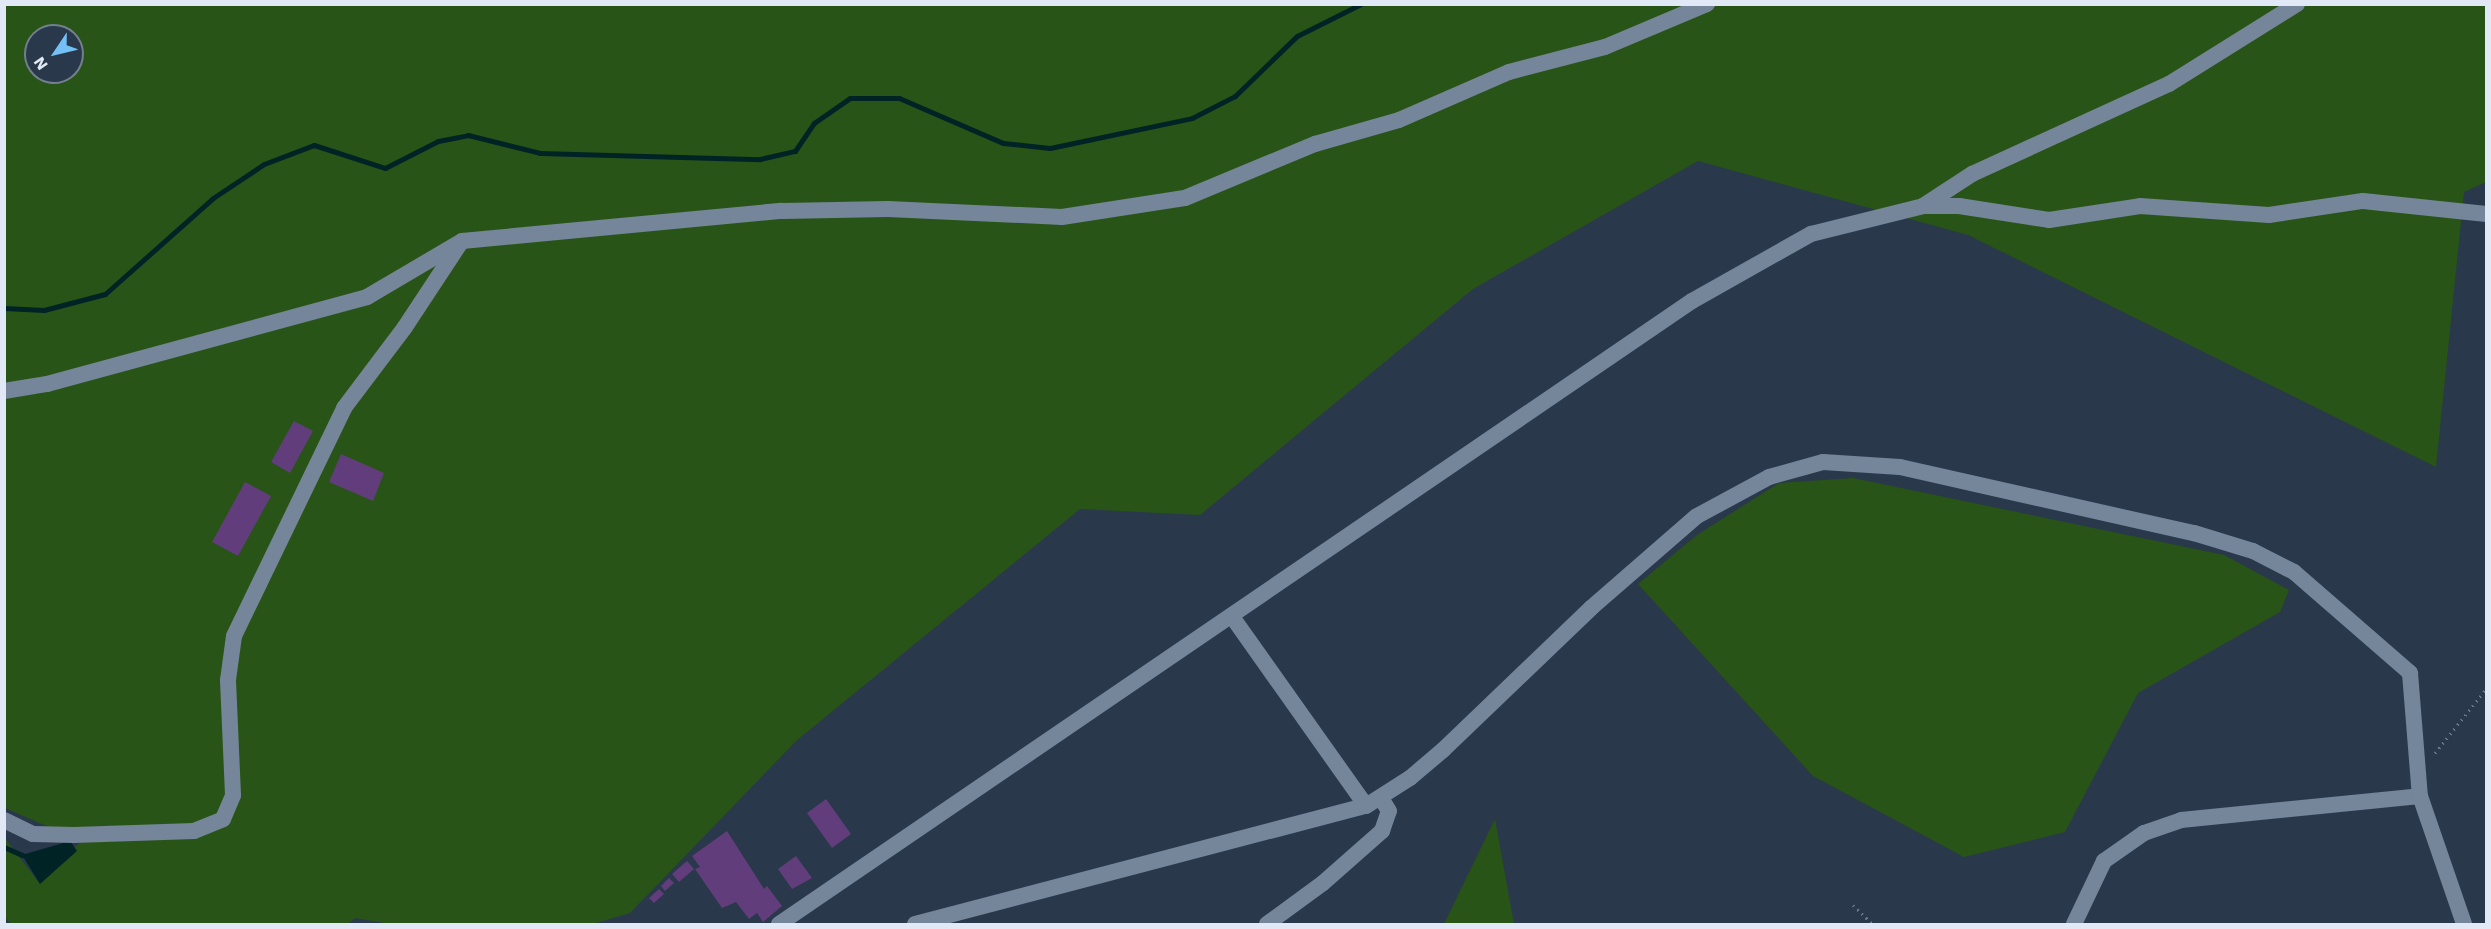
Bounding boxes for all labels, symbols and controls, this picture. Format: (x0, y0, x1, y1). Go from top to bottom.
north arrow (24, 24, 84, 84)
text: N (29, 53, 52, 74)

